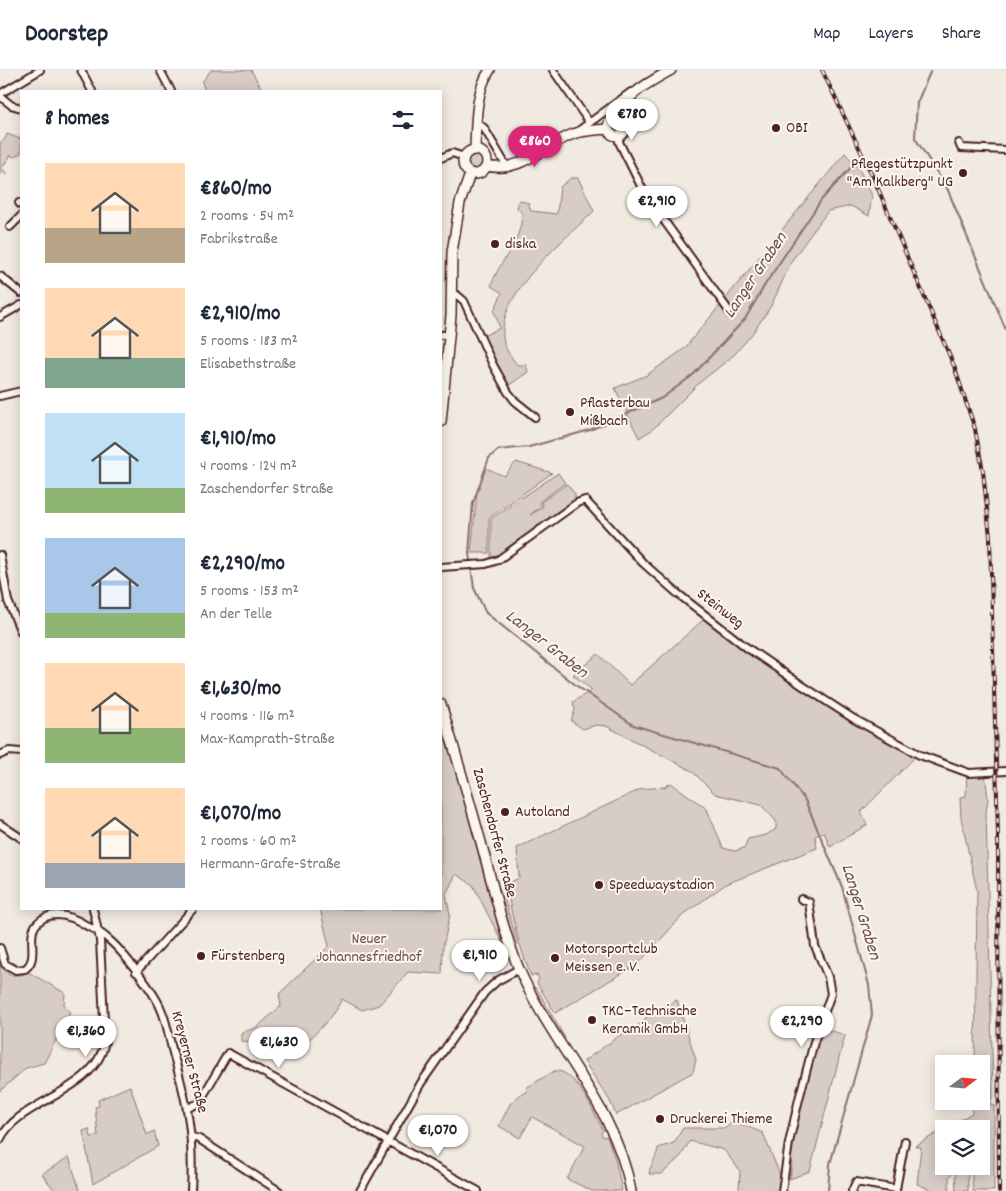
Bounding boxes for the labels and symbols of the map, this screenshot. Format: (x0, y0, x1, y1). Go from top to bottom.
pin: €780 (602, 98, 662, 141)
place label: OBI (786, 117, 808, 140)
marker: OBI (770, 122, 782, 134)
pin: €860 (505, 126, 565, 168)
place label: Pflegestützpunkt "Am Kalkberg" UG (847, 153, 953, 194)
marker: Pflegestützpunkt "Am Kalkberg" UG (957, 167, 969, 179)
pin: €2,910 (616, 186, 698, 228)
water label: Langer Graben (718, 227, 794, 324)
place label: diska (505, 233, 537, 256)
marker: diska (489, 238, 501, 250)
place label: Pflasterbau Mißbach (580, 392, 650, 433)
marker: Pflasterbau Mißbach (564, 406, 576, 418)
street label: Steinweg (691, 583, 749, 635)
water label: Langer Graben (499, 605, 593, 686)
street label: Zaschendorfer Straße (466, 766, 522, 900)
place label: Autoland (515, 801, 570, 824)
marker: Autoland (499, 806, 511, 818)
water label: Langer Graben (834, 861, 887, 964)
place label: Speedwaystadion (609, 874, 714, 897)
marker: Speedwaystadion (593, 879, 605, 891)
park label: Neuer Johannesfriedhof (316, 928, 422, 969)
place label: Motorsportclub Meissen e. V. (565, 938, 658, 979)
pin: €1,910 (439, 940, 521, 982)
place label: Fürstenberg (211, 945, 285, 968)
marker: Fürstenberg (195, 950, 207, 962)
marker: Motorsportclub Meissen e. V. (549, 952, 561, 964)
place label: TKC–Technische Keramik GmbH (602, 1000, 697, 1041)
pin: €2,290 (761, 1006, 843, 1048)
street label: Kreyerner Straße (164, 1008, 214, 1116)
marker: TKC–Technische Keramik GmbH (586, 1014, 598, 1026)
pin: €1,360 (45, 1016, 127, 1058)
pin: €1,630 (238, 1026, 320, 1069)
north arrow (935, 1055, 990, 1110)
place label: Druckerei Thieme (670, 1108, 772, 1131)
marker: Druckerei Thieme (654, 1113, 666, 1125)
pin: €1,070 (397, 1114, 479, 1157)

